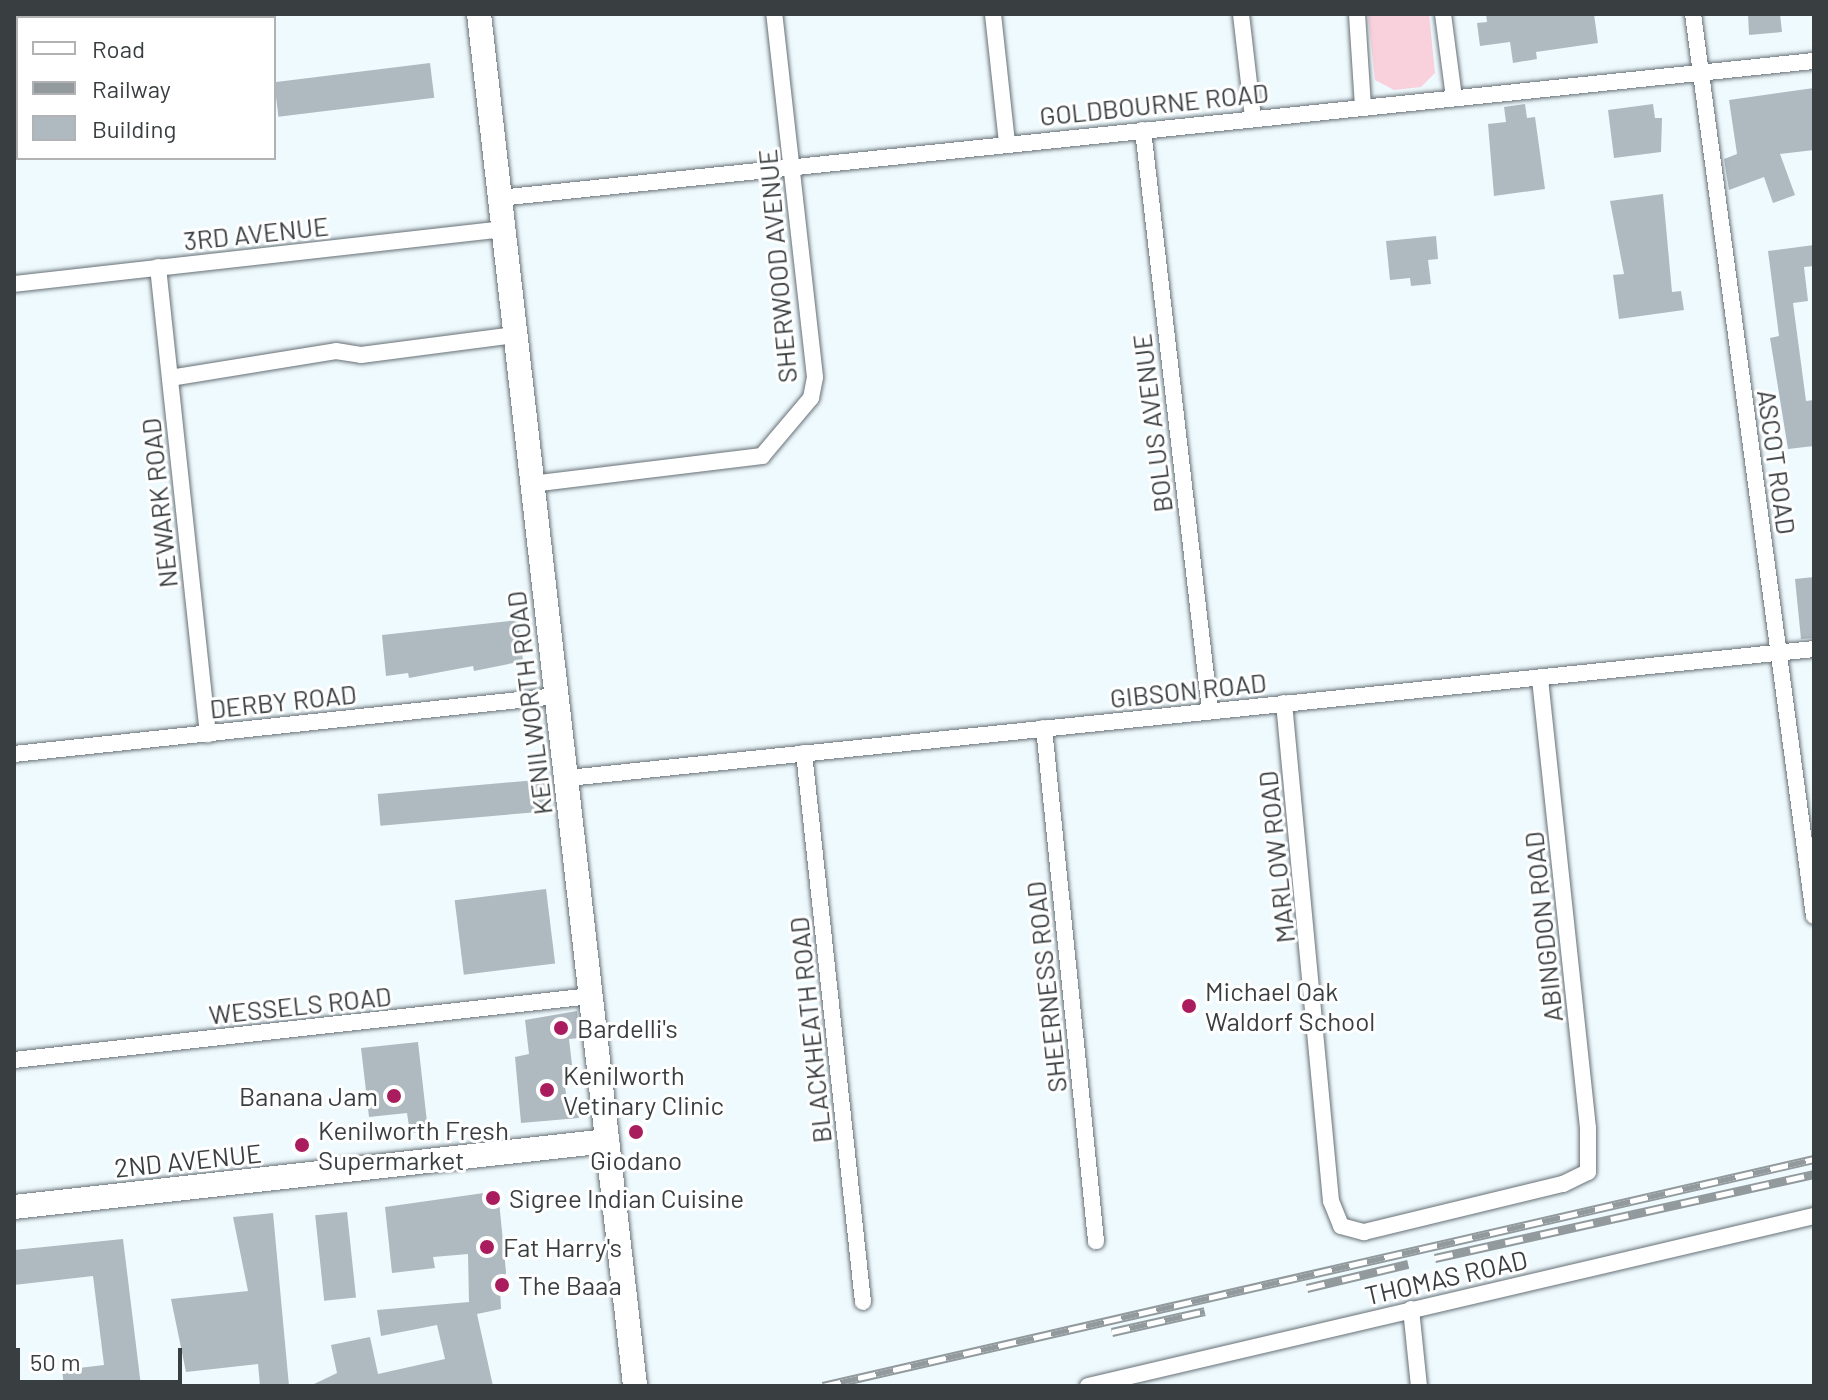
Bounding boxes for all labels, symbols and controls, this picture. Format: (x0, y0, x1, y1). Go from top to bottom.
legend (16, 16, 276, 160)
text: Road (92, 34, 145, 63)
text: Railway (92, 74, 171, 103)
street label: GOLDBOURNE ROAD (1038, 76, 1270, 132)
text: Building (92, 114, 176, 143)
street label: SHERWOOD AVENUE (751, 148, 803, 384)
street label: 3RD AVENUE (182, 210, 330, 256)
street label: BOLUS AVENUE (1126, 332, 1178, 514)
street label: ASCOT ROAD (1751, 388, 1803, 536)
street label: NEWARK ROAD (135, 417, 183, 589)
street label: KENILWORTH ROAD (500, 589, 558, 817)
street label: GIBSON ROAD (1108, 666, 1268, 714)
street label: DERBY ROAD (208, 678, 358, 724)
street label: MARLOW ROAD (1251, 769, 1301, 945)
street label: ABINGDON ROAD (1517, 830, 1569, 1024)
street label: SHEERNESS ROAD (1019, 880, 1073, 1094)
street label: BLACKHEATH ROAD (783, 915, 837, 1145)
place label: Michael Oak Waldorf School (1205, 975, 1375, 1036)
street label: WESSELS ROAD (207, 980, 393, 1030)
marker: Michael Oak Waldorf School (1180, 997, 1198, 1015)
place label: Bardelli's (577, 1012, 678, 1044)
marker: Bardelli's (552, 1019, 570, 1037)
place label: Kenilworth Vetinary Clinic (563, 1059, 724, 1120)
place label: Banana Jam (239, 1080, 378, 1112)
marker: Kenilworth Vetinary Clinic (538, 1081, 556, 1099)
marker: Banana Jam (385, 1087, 403, 1105)
place label: Kenilworth Fresh Supermarket (318, 1114, 509, 1176)
marker: Giodano (627, 1123, 645, 1141)
marker: Kenilworth Fresh Supermarket (293, 1136, 311, 1154)
street label: 2ND AVENUE (113, 1137, 263, 1183)
place label: Giodano (590, 1144, 682, 1176)
place label: Sigree Indian Cuisine (509, 1182, 744, 1214)
marker: Sigree Indian Cuisine (484, 1189, 502, 1207)
place label: Fat Harry's (503, 1231, 622, 1263)
marker: Fat Harry's (478, 1238, 496, 1256)
street label: THOMAS ROAD (1362, 1243, 1530, 1311)
place label: The Baaa (518, 1269, 622, 1301)
marker: The Baaa (493, 1276, 511, 1294)
scale bar (20, 1332, 186, 1382)
text: 50 m (30, 1347, 81, 1376)

